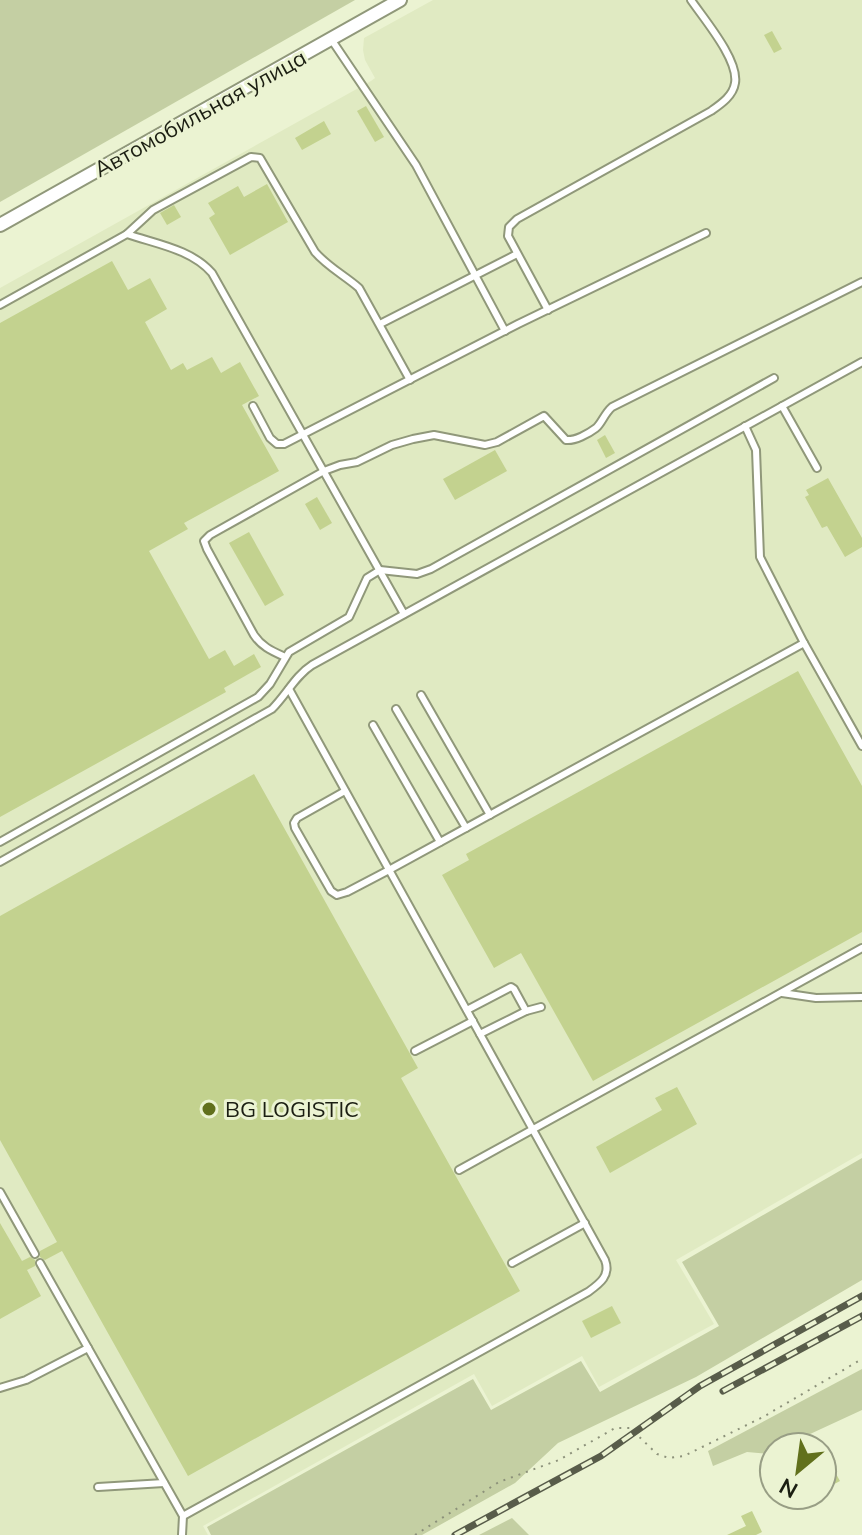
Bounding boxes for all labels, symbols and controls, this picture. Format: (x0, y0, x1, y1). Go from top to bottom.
street label: Автомобильная улица (89, 43, 311, 183)
place label: BG LOGISTIC (225, 1095, 359, 1123)
marker: BG LOGISTIC (200, 1100, 218, 1118)
north arrow (758, 1431, 838, 1511)
text: N (774, 1472, 802, 1505)

